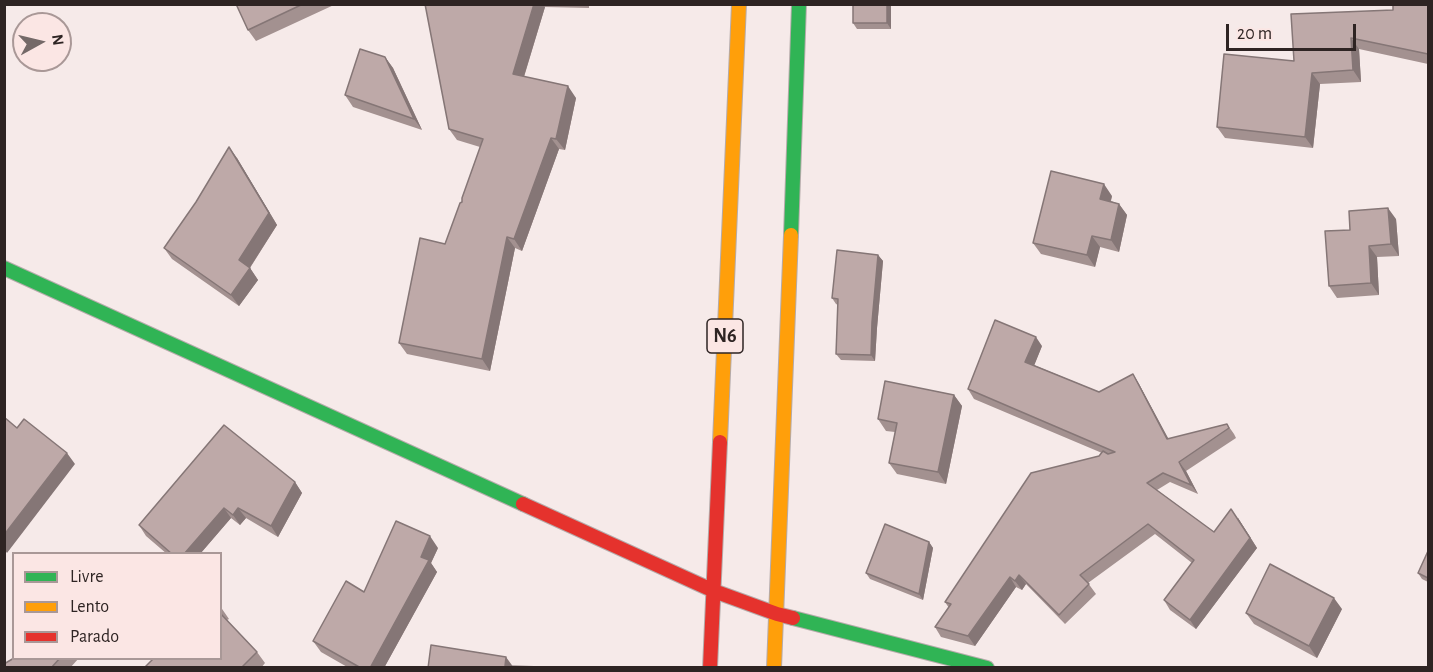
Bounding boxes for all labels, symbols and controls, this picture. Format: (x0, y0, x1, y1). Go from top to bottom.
north arrow (12, 12, 72, 72)
scale bar (1229, 12, 1360, 50)
text: 20 m (1237, 25, 1272, 43)
text: N (49, 33, 67, 46)
road number: N6 (707, 319, 743, 353)
legend (12, 552, 222, 660)
text: Livre (70, 568, 104, 586)
text: Lento (70, 598, 109, 616)
text: Parado (70, 628, 119, 646)

